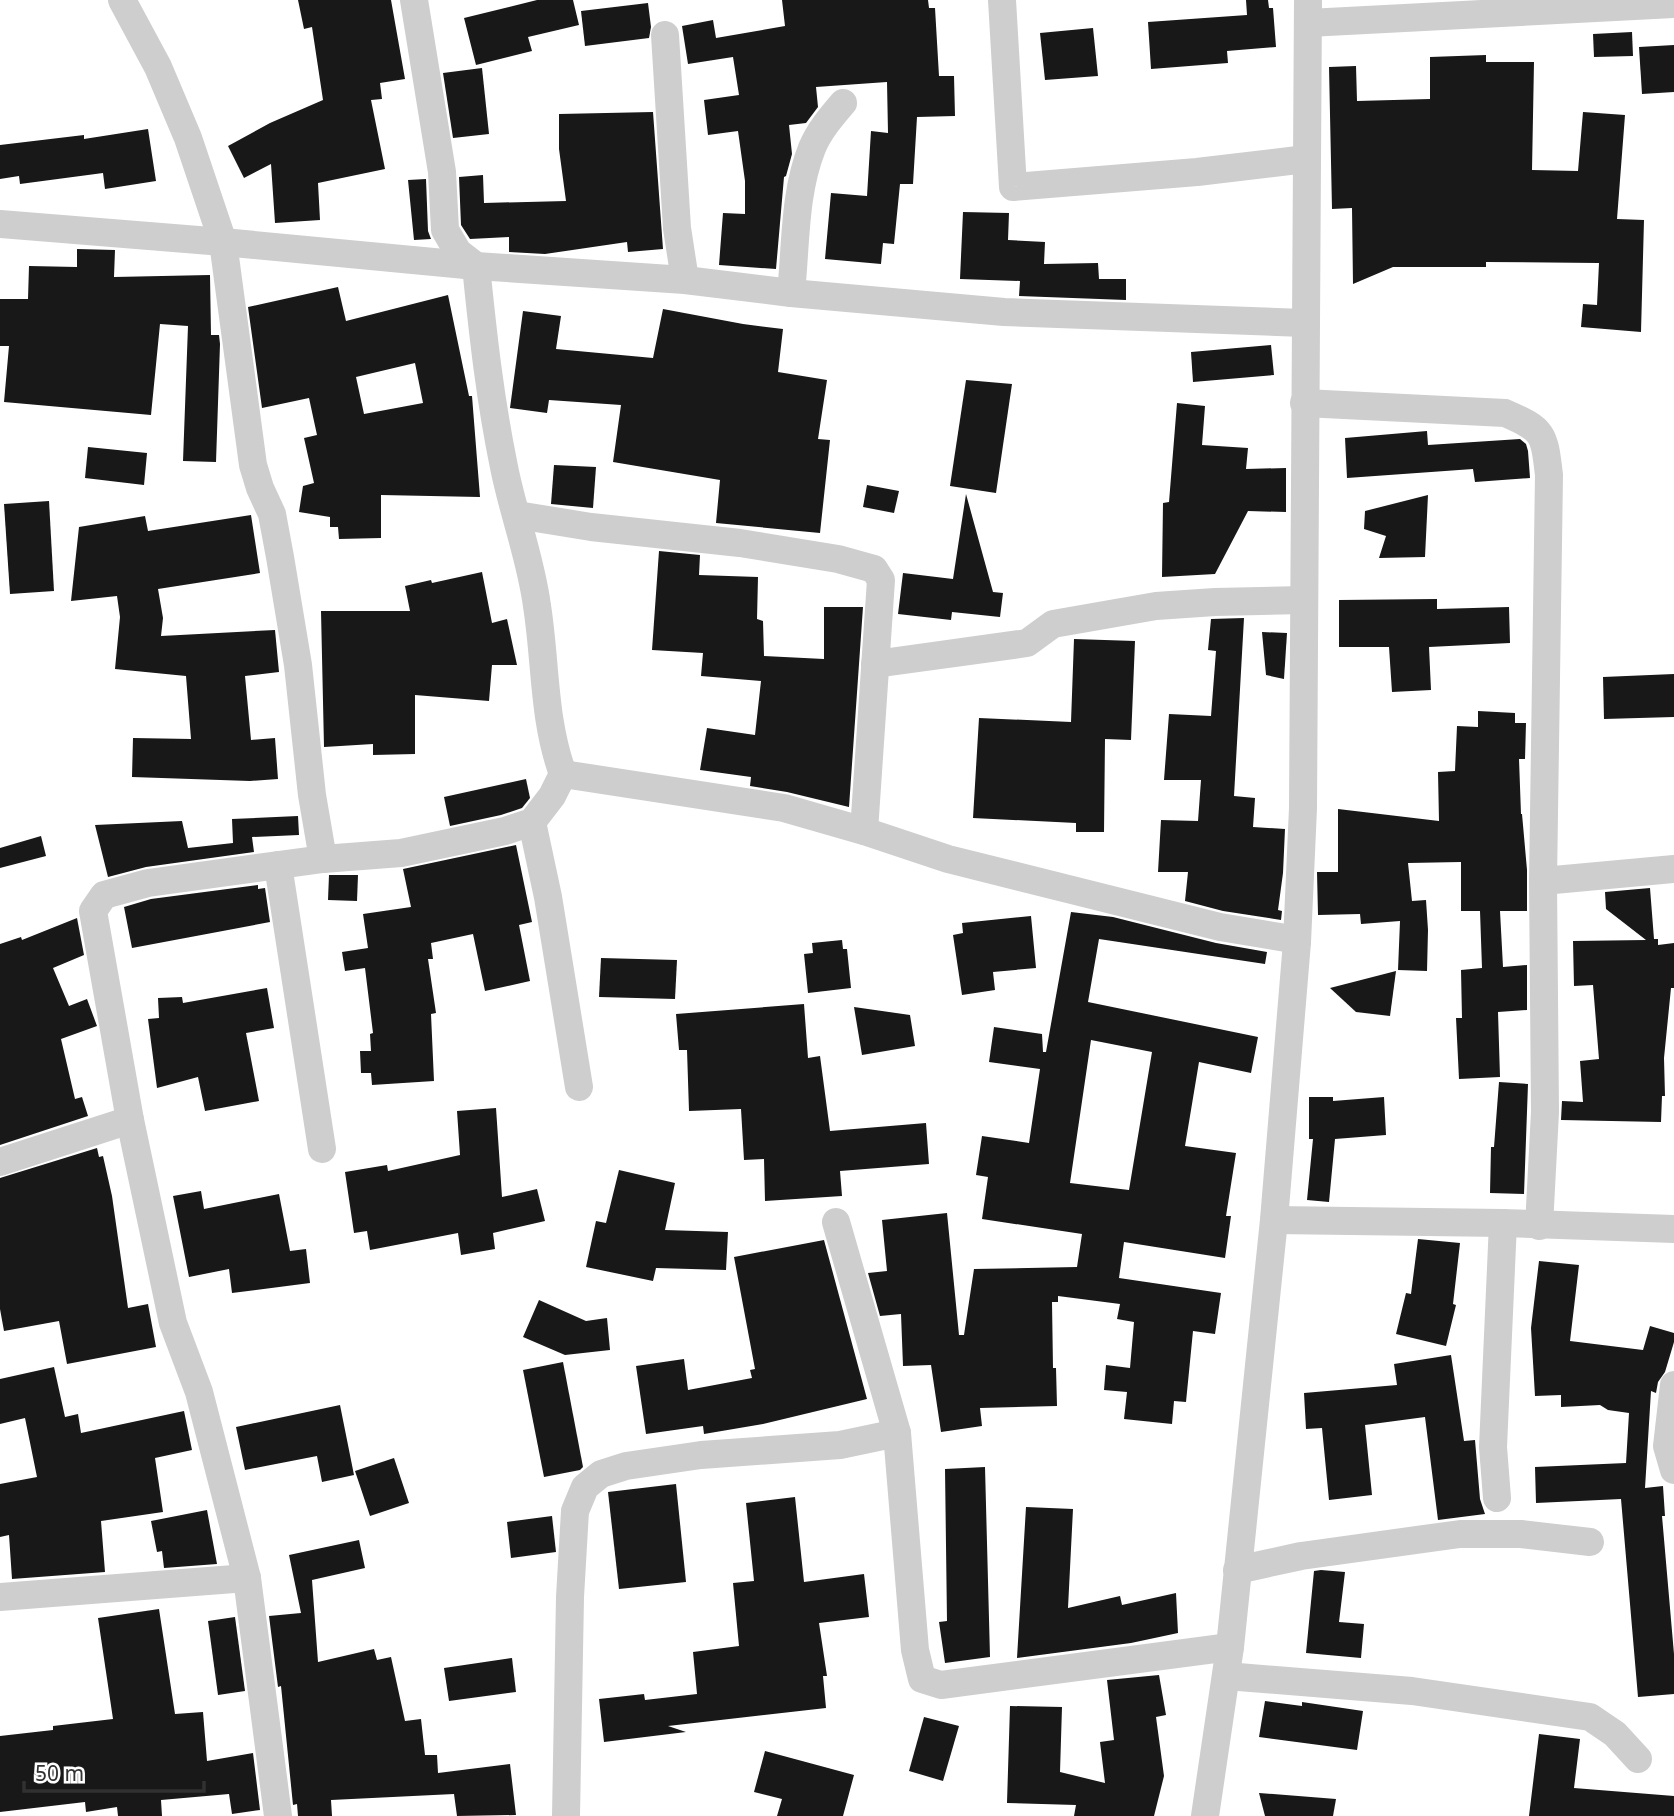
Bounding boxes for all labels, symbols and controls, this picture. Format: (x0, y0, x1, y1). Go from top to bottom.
scale bar (24, 1750, 205, 1794)
text: 50 m (35, 1759, 84, 1787)

